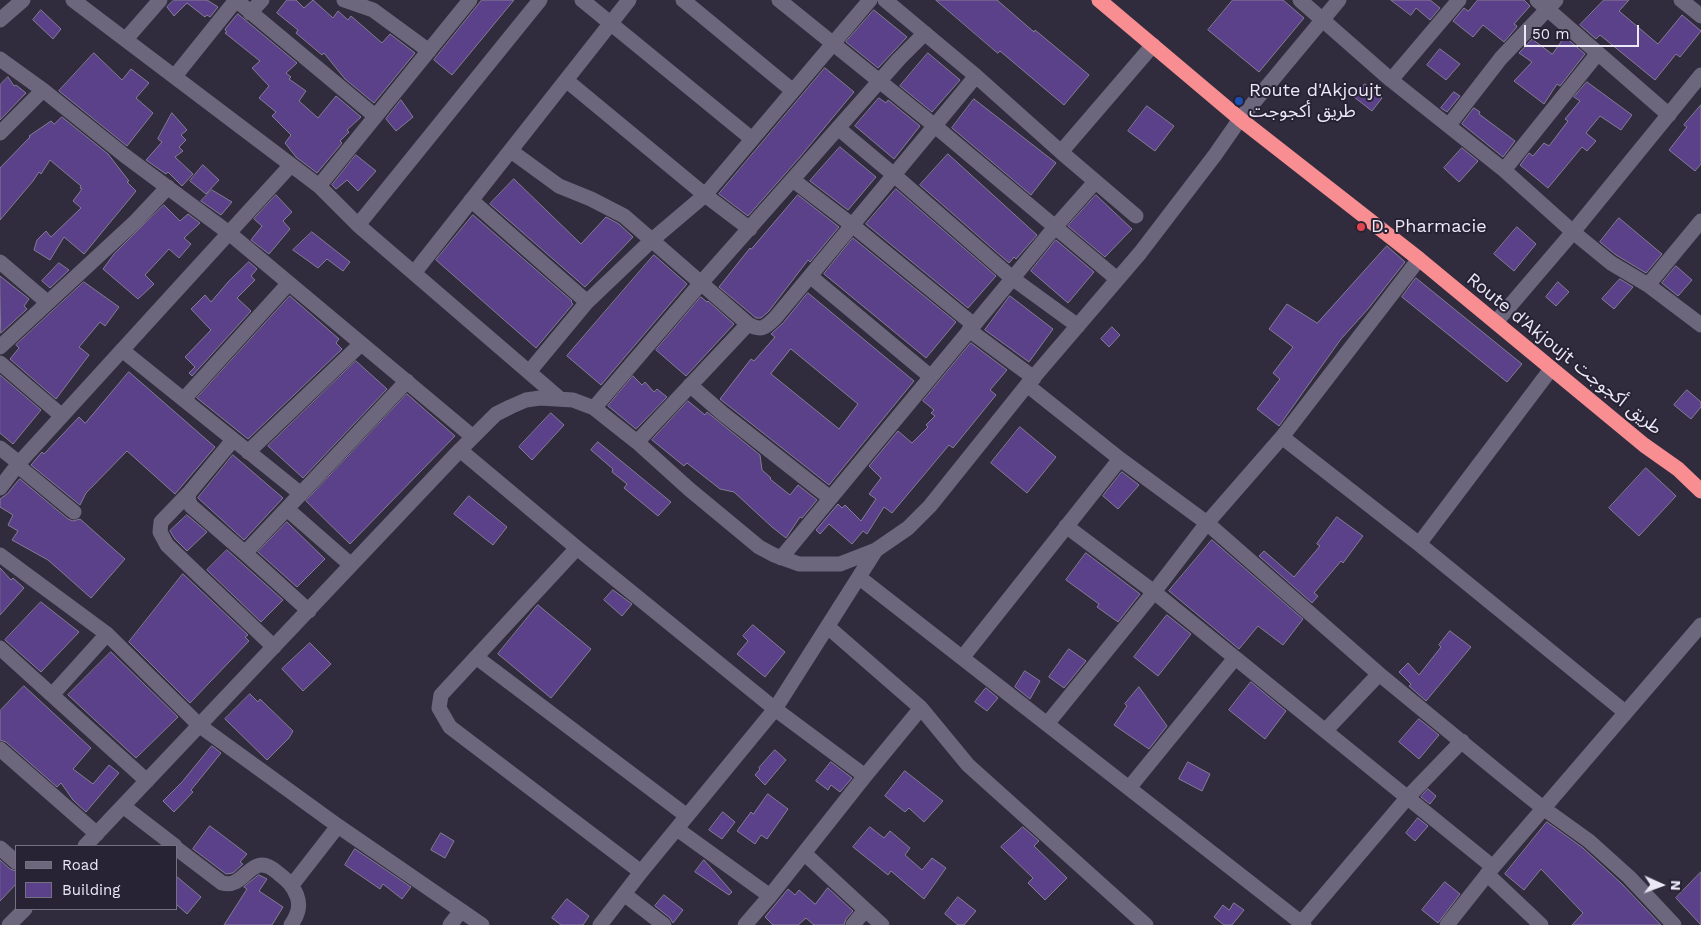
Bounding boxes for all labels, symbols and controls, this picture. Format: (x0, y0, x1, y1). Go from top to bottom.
scale bar (1526, 15, 1641, 47)
text: 50 m (1532, 25, 1569, 43)
place label: Route d'Akjoujt طريق أكجوجت (1249, 80, 1381, 122)
marker: Route d'Akjoujt طريق أكجوجت (1233, 95, 1245, 107)
place label: D. Pharmacie (1371, 216, 1487, 238)
marker: D. Pharmacie (1355, 221, 1367, 233)
street label: Route d'Akjoujt طريق أكجوجت (1462, 268, 1666, 440)
legend (15, 845, 178, 910)
text: Road (62, 856, 99, 874)
north arrow (1636, 860, 1686, 910)
text: N (1668, 880, 1684, 891)
text: Building (62, 881, 120, 899)

